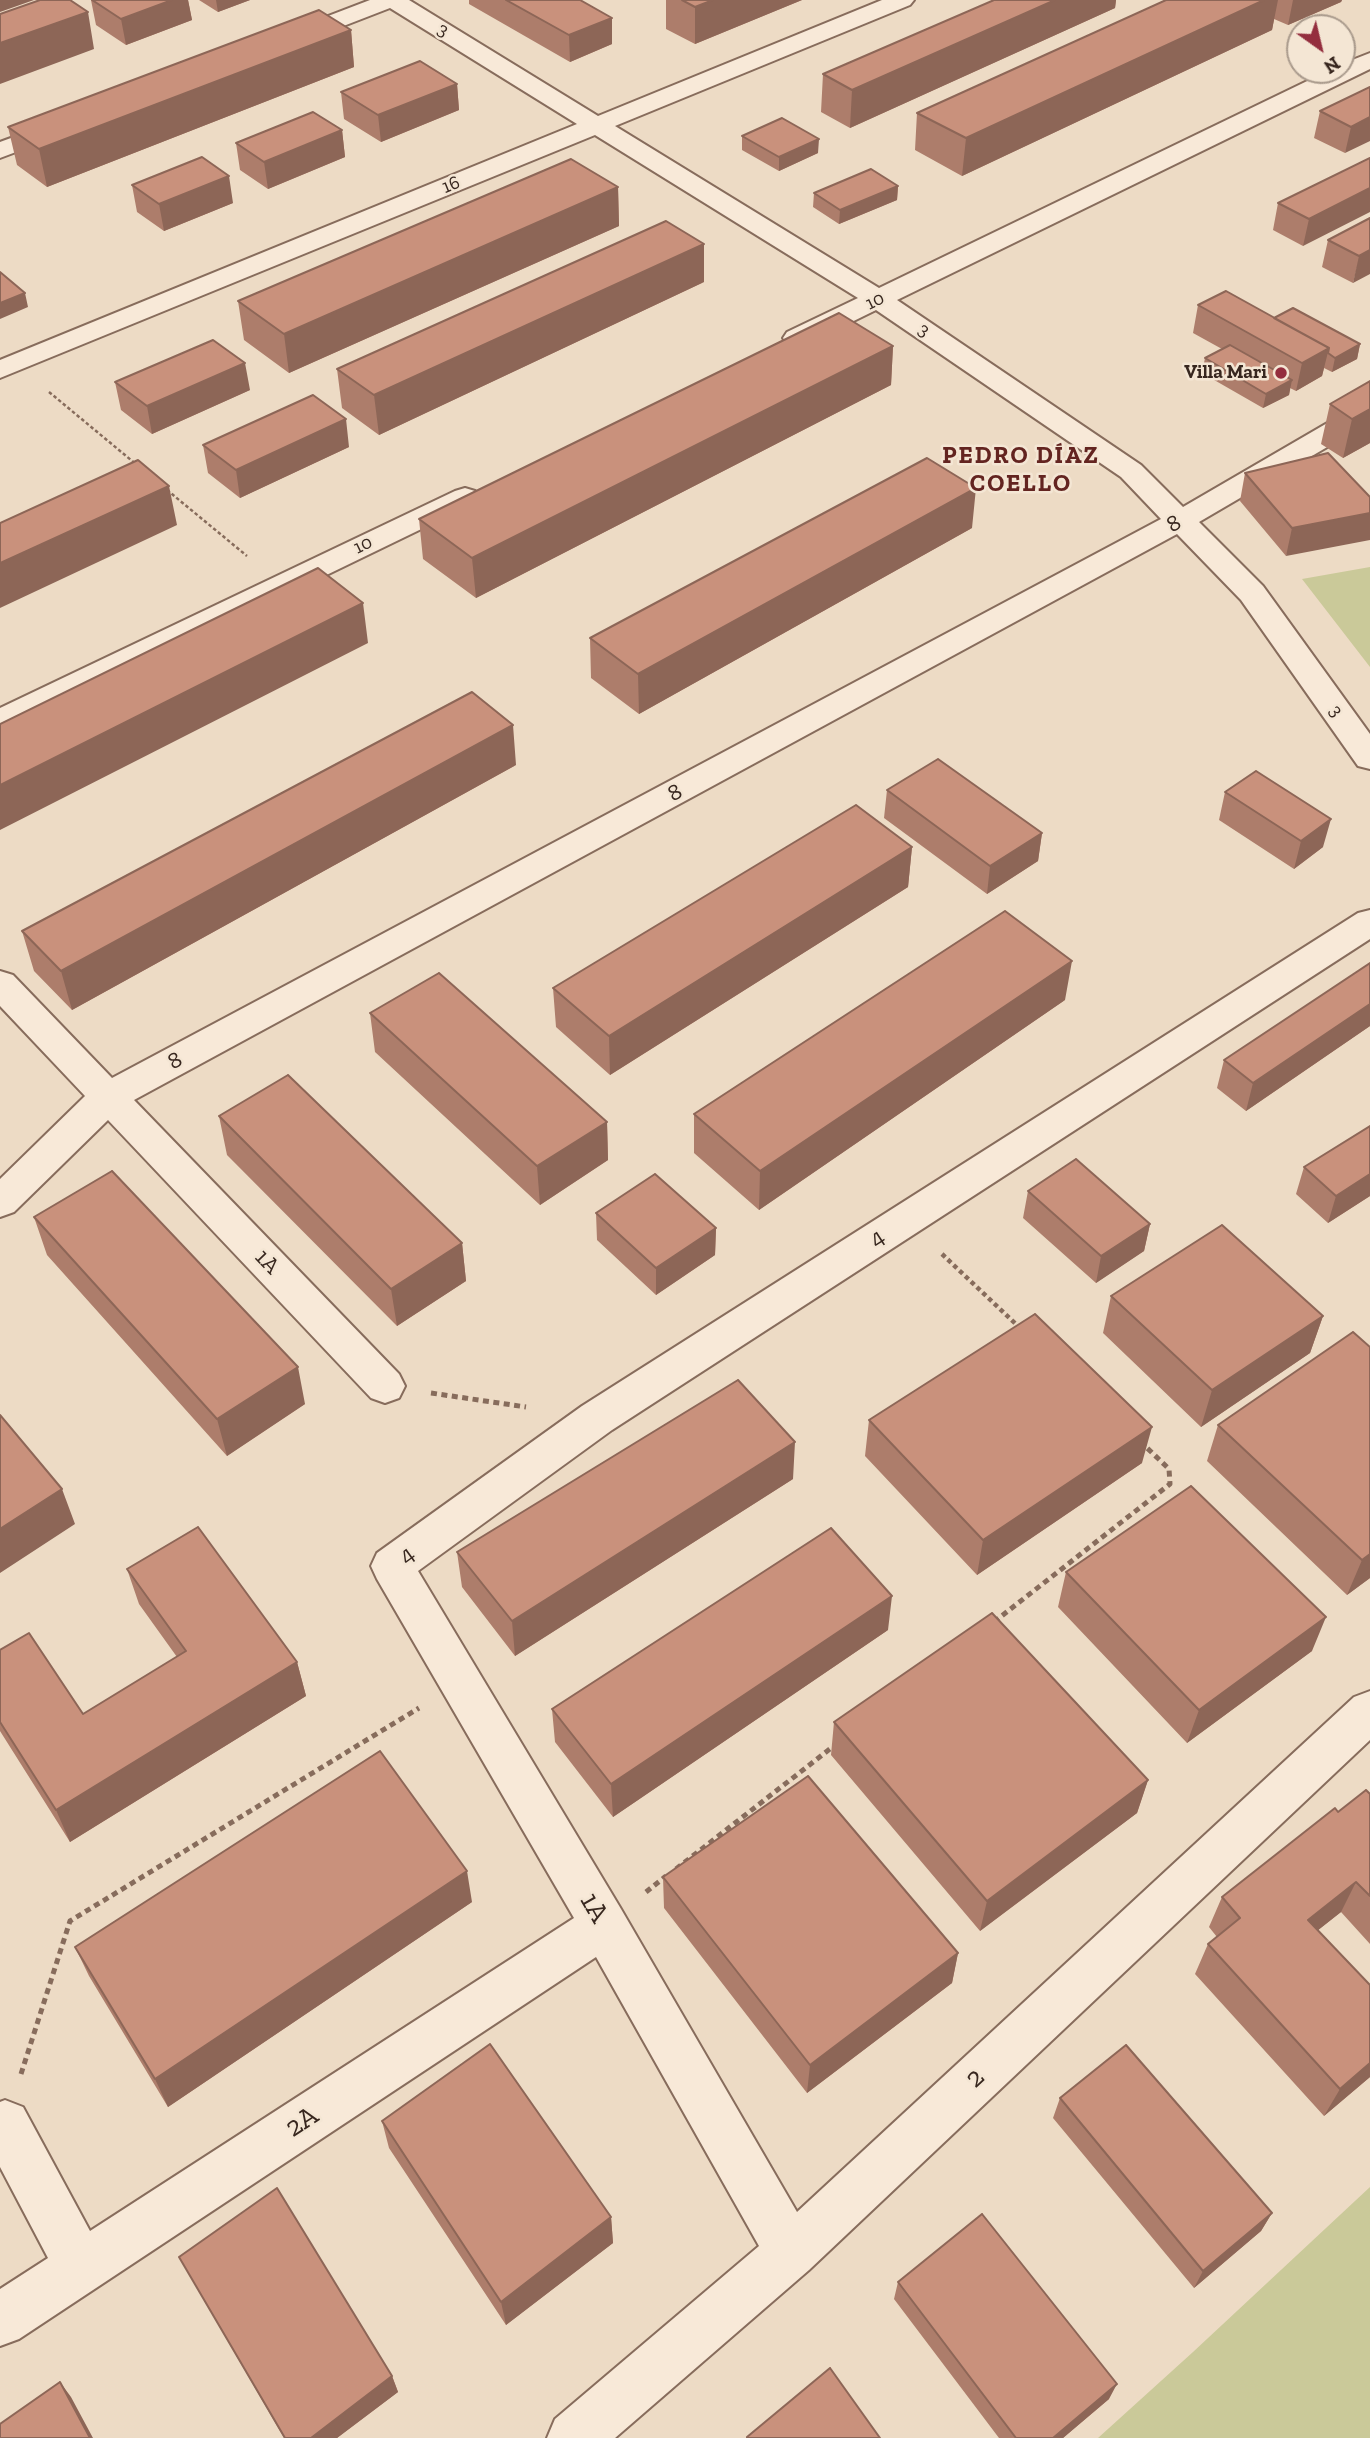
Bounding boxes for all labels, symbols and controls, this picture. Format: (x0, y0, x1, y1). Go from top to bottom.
north arrow (1286, 14, 1356, 84)
street label: 3 (433, 18, 453, 42)
text: N (1319, 52, 1344, 79)
street label: 16 (439, 171, 463, 199)
street label: 10 (862, 287, 888, 315)
street label: 3 (914, 318, 934, 342)
place label: Villa Mari (1184, 362, 1267, 384)
marker: Villa Mari (1273, 365, 1289, 381)
district label: PEDRO DÍAZ COELLO (944, 442, 1098, 498)
street label: 8 (1162, 509, 1186, 539)
street label: 10 (350, 531, 376, 559)
street label: 3 (1324, 701, 1348, 721)
street label: 8 (663, 778, 687, 808)
street label: 8 (163, 1046, 187, 1076)
street label: 4 (864, 1223, 890, 1253)
street label: 1A (249, 1244, 285, 1280)
street label: 4 (394, 1540, 420, 1570)
street label: 1A (572, 1887, 616, 1929)
street label: 2 (958, 2061, 992, 2095)
street label: 2A (279, 2099, 325, 2145)

